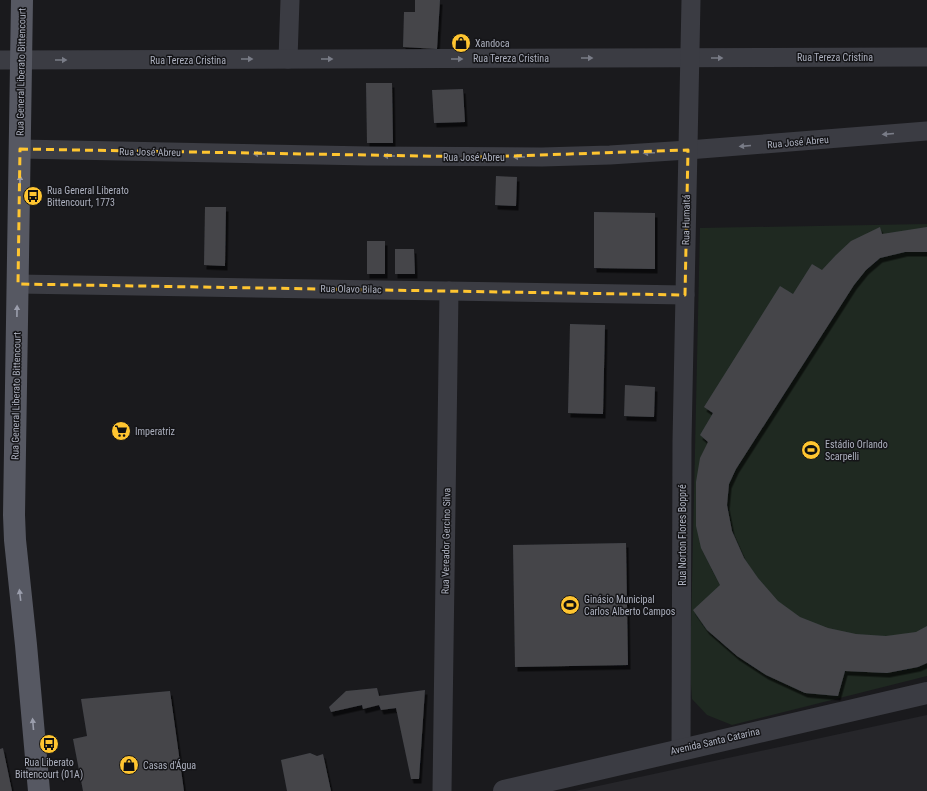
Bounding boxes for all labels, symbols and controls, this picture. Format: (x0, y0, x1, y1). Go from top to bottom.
street label: Rua General Liberato Bittencourt (14, 8, 28, 136)
shop icon: Xandoca (450, 32, 472, 54)
place label: Xandoca (475, 38, 510, 49)
street label: Rua Tereza Cristina (797, 52, 873, 63)
street label: Rua Tereza Cristina (473, 53, 549, 64)
street label: Rua Tereza Cristina (150, 55, 226, 66)
one-way arrow (581, 55, 594, 61)
one-way arrow (711, 55, 724, 61)
one-way arrow (241, 56, 254, 62)
one-way arrow (321, 56, 334, 62)
one-way arrow (451, 56, 464, 62)
one-way arrow (55, 57, 68, 63)
one-way arrow (882, 131, 894, 138)
street label: Rua José Abreu (767, 134, 829, 150)
one-way arrow (739, 143, 751, 150)
street label: Rua José Abreu (119, 146, 181, 158)
one-way arrow (643, 149, 655, 156)
one-way arrow (252, 151, 265, 157)
street label: Rua José Abreu (443, 152, 505, 163)
one-way arrow (382, 153, 395, 159)
one-way arrow (512, 154, 525, 160)
one-way arrow (17, 174, 23, 187)
bus stop icon: Rua General Liberato Bittencourt, 1773 (22, 185, 44, 207)
place label: Rua General Liberato Bittencourt, 1773 (47, 185, 129, 208)
street label: Rua Humaitá (680, 194, 692, 245)
street label: Rua Olavo Bilac (320, 283, 382, 295)
one-way arrow (14, 304, 20, 317)
street label: Rua General Liberato Bittencourt (9, 332, 23, 460)
supermarket icon: Imperatriz (110, 420, 132, 442)
place label: Imperatriz (135, 426, 175, 437)
sports icon: Estádio Orlando Scarpelli (800, 439, 822, 461)
place label: Estádio Orlando Scarpelli (825, 439, 888, 462)
street label: Rua Norton Flores Boppré (677, 484, 688, 586)
street label: Rua Vereador Gercino Silva (440, 487, 452, 594)
one-way arrow (17, 589, 23, 601)
sports icon: Ginásio Municipal Carlos Alberto Campos (559, 594, 581, 616)
place label: Ginásio Municipal Carlos Alberto Campos (584, 594, 676, 617)
one-way arrow (30, 718, 37, 730)
street label: Avenida Santa Catarina (669, 725, 761, 757)
bus stop icon: Rua Liberato Bittencourt (01A) (38, 733, 60, 755)
shop icon: Casas d'Água (118, 754, 140, 776)
place label: Rua Liberato Bittencourt (01A) (15, 757, 83, 781)
place label: Casas d'Água (143, 759, 196, 771)

